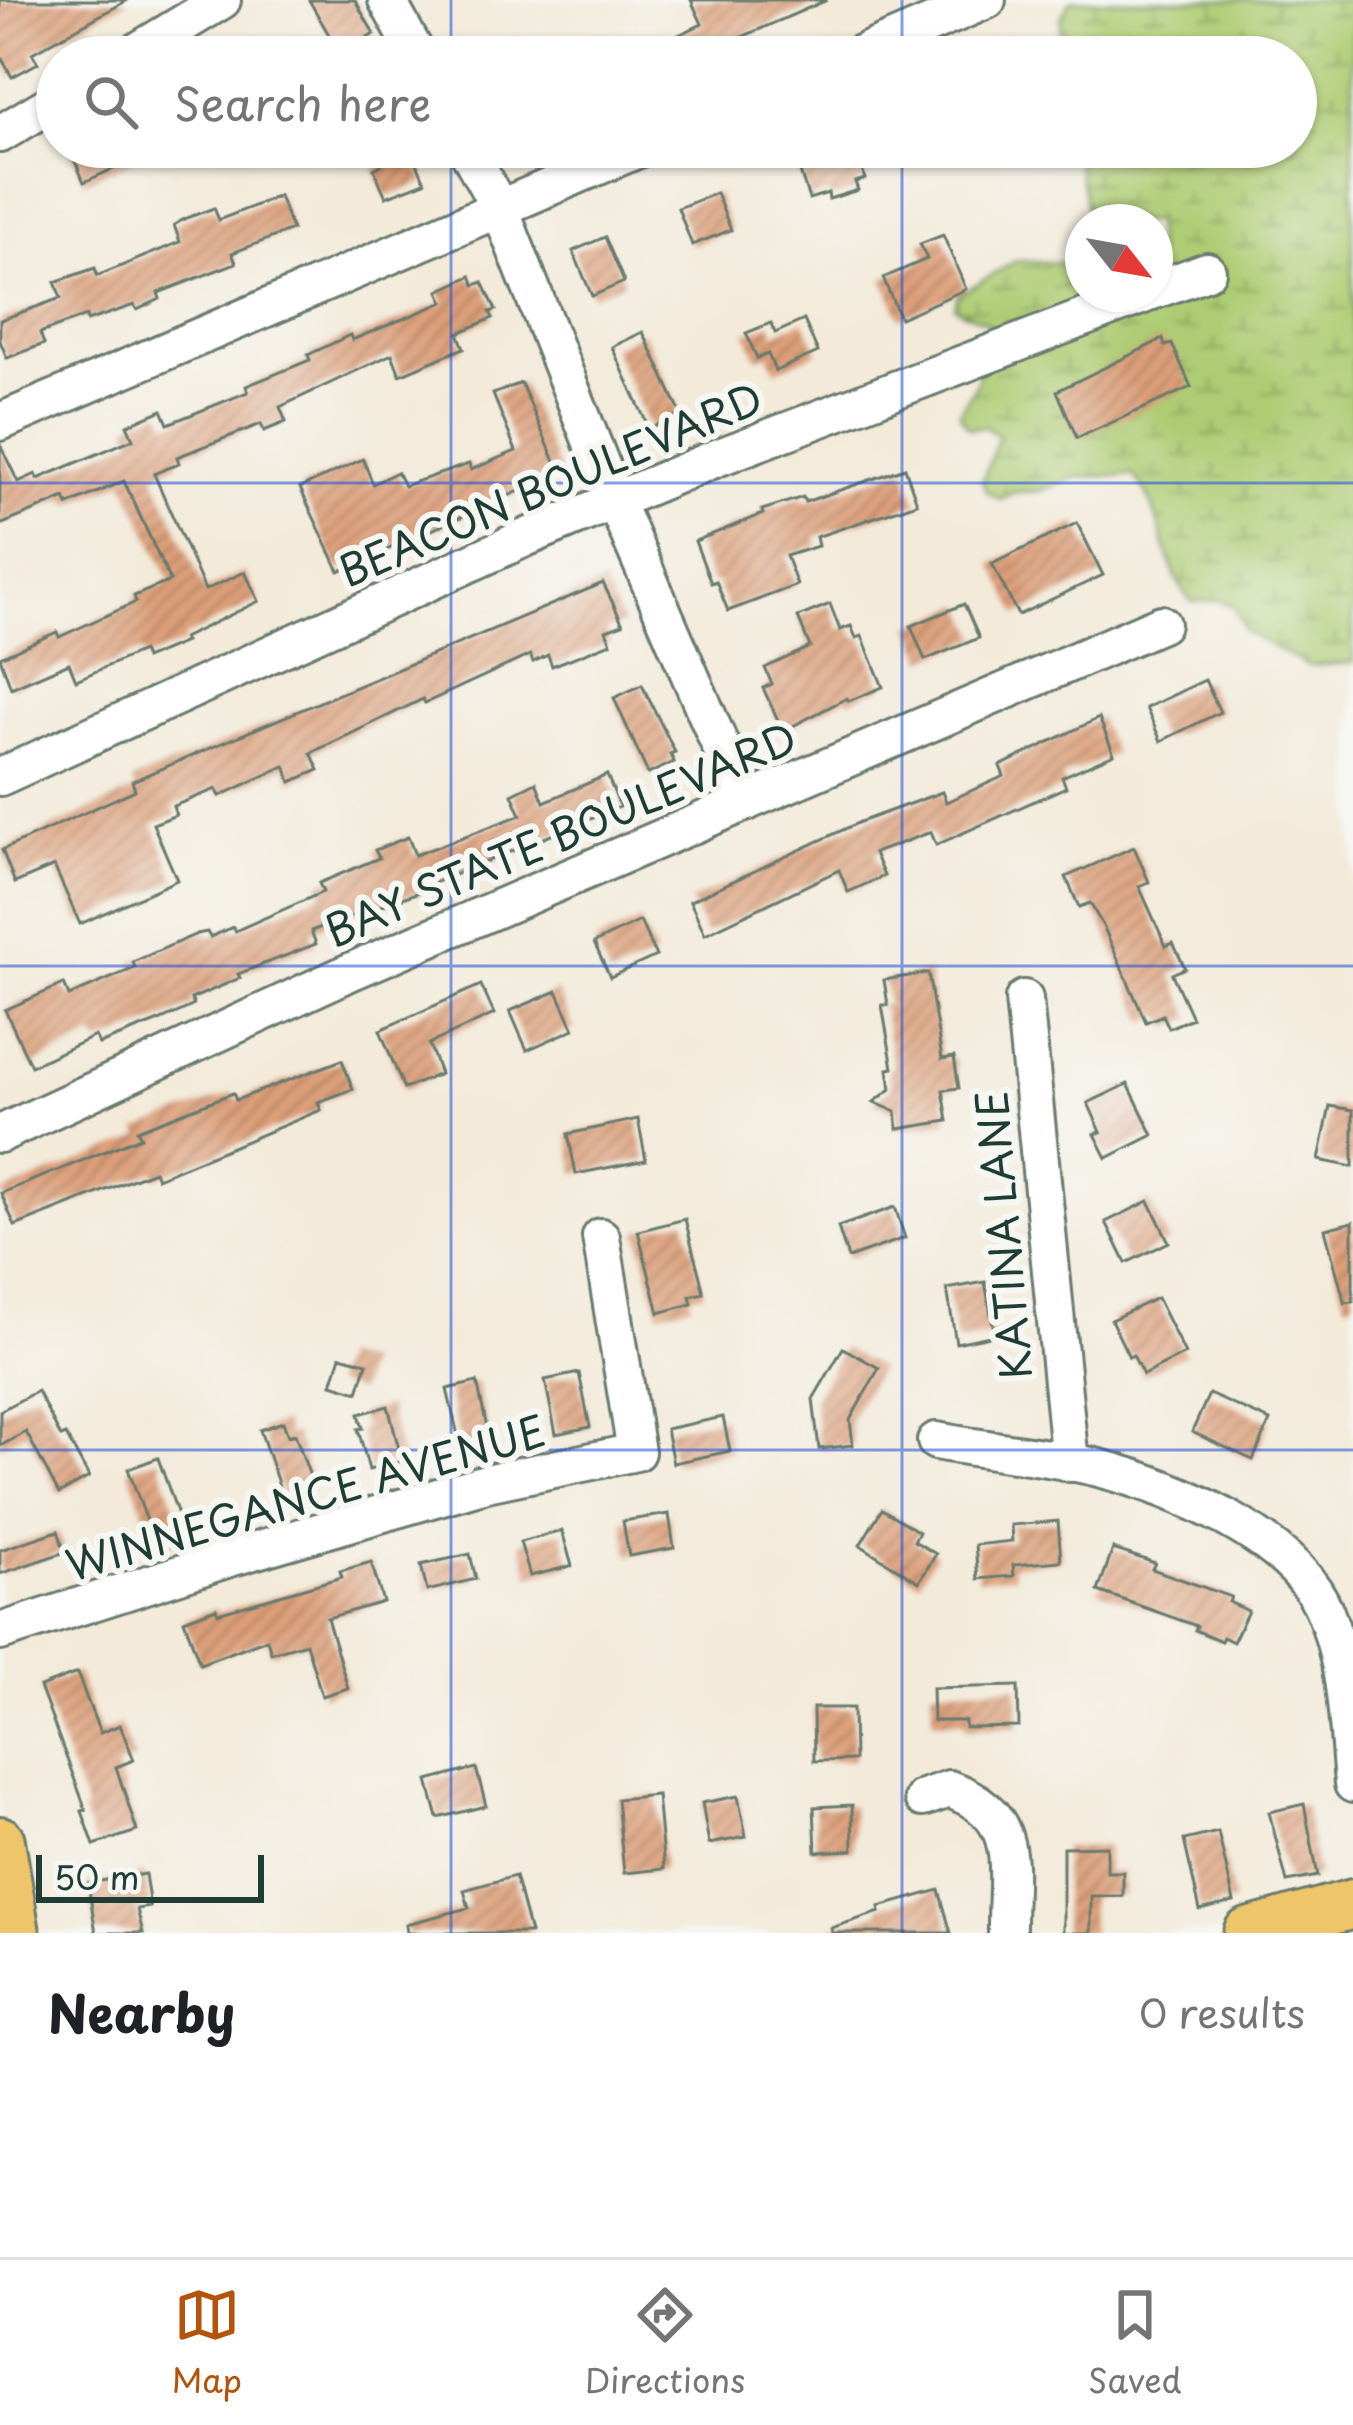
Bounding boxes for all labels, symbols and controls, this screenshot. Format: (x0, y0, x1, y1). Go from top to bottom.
search box (36, 36, 1317, 168)
text: Search here (174, 68, 431, 136)
icon: search (78, 69, 144, 135)
north arrow (1065, 204, 1173, 312)
street label: BEACON BOULEVARD (328, 365, 772, 601)
street label: BAY STATE BOULEVARD (314, 705, 806, 961)
street label: KATINA LANE (958, 1088, 1046, 1382)
street label: WINNEGANCE AVENUE (58, 1397, 552, 1595)
scale bar (36, 1849, 264, 1902)
text: 50 m (54, 1851, 140, 1901)
text: Nearby (48, 1973, 235, 2050)
text: 0 results (1139, 1982, 1305, 2041)
tab: Map (171, 2282, 242, 2404)
tab: Directions (585, 2282, 745, 2404)
tab: Saved (1088, 2282, 1182, 2404)

